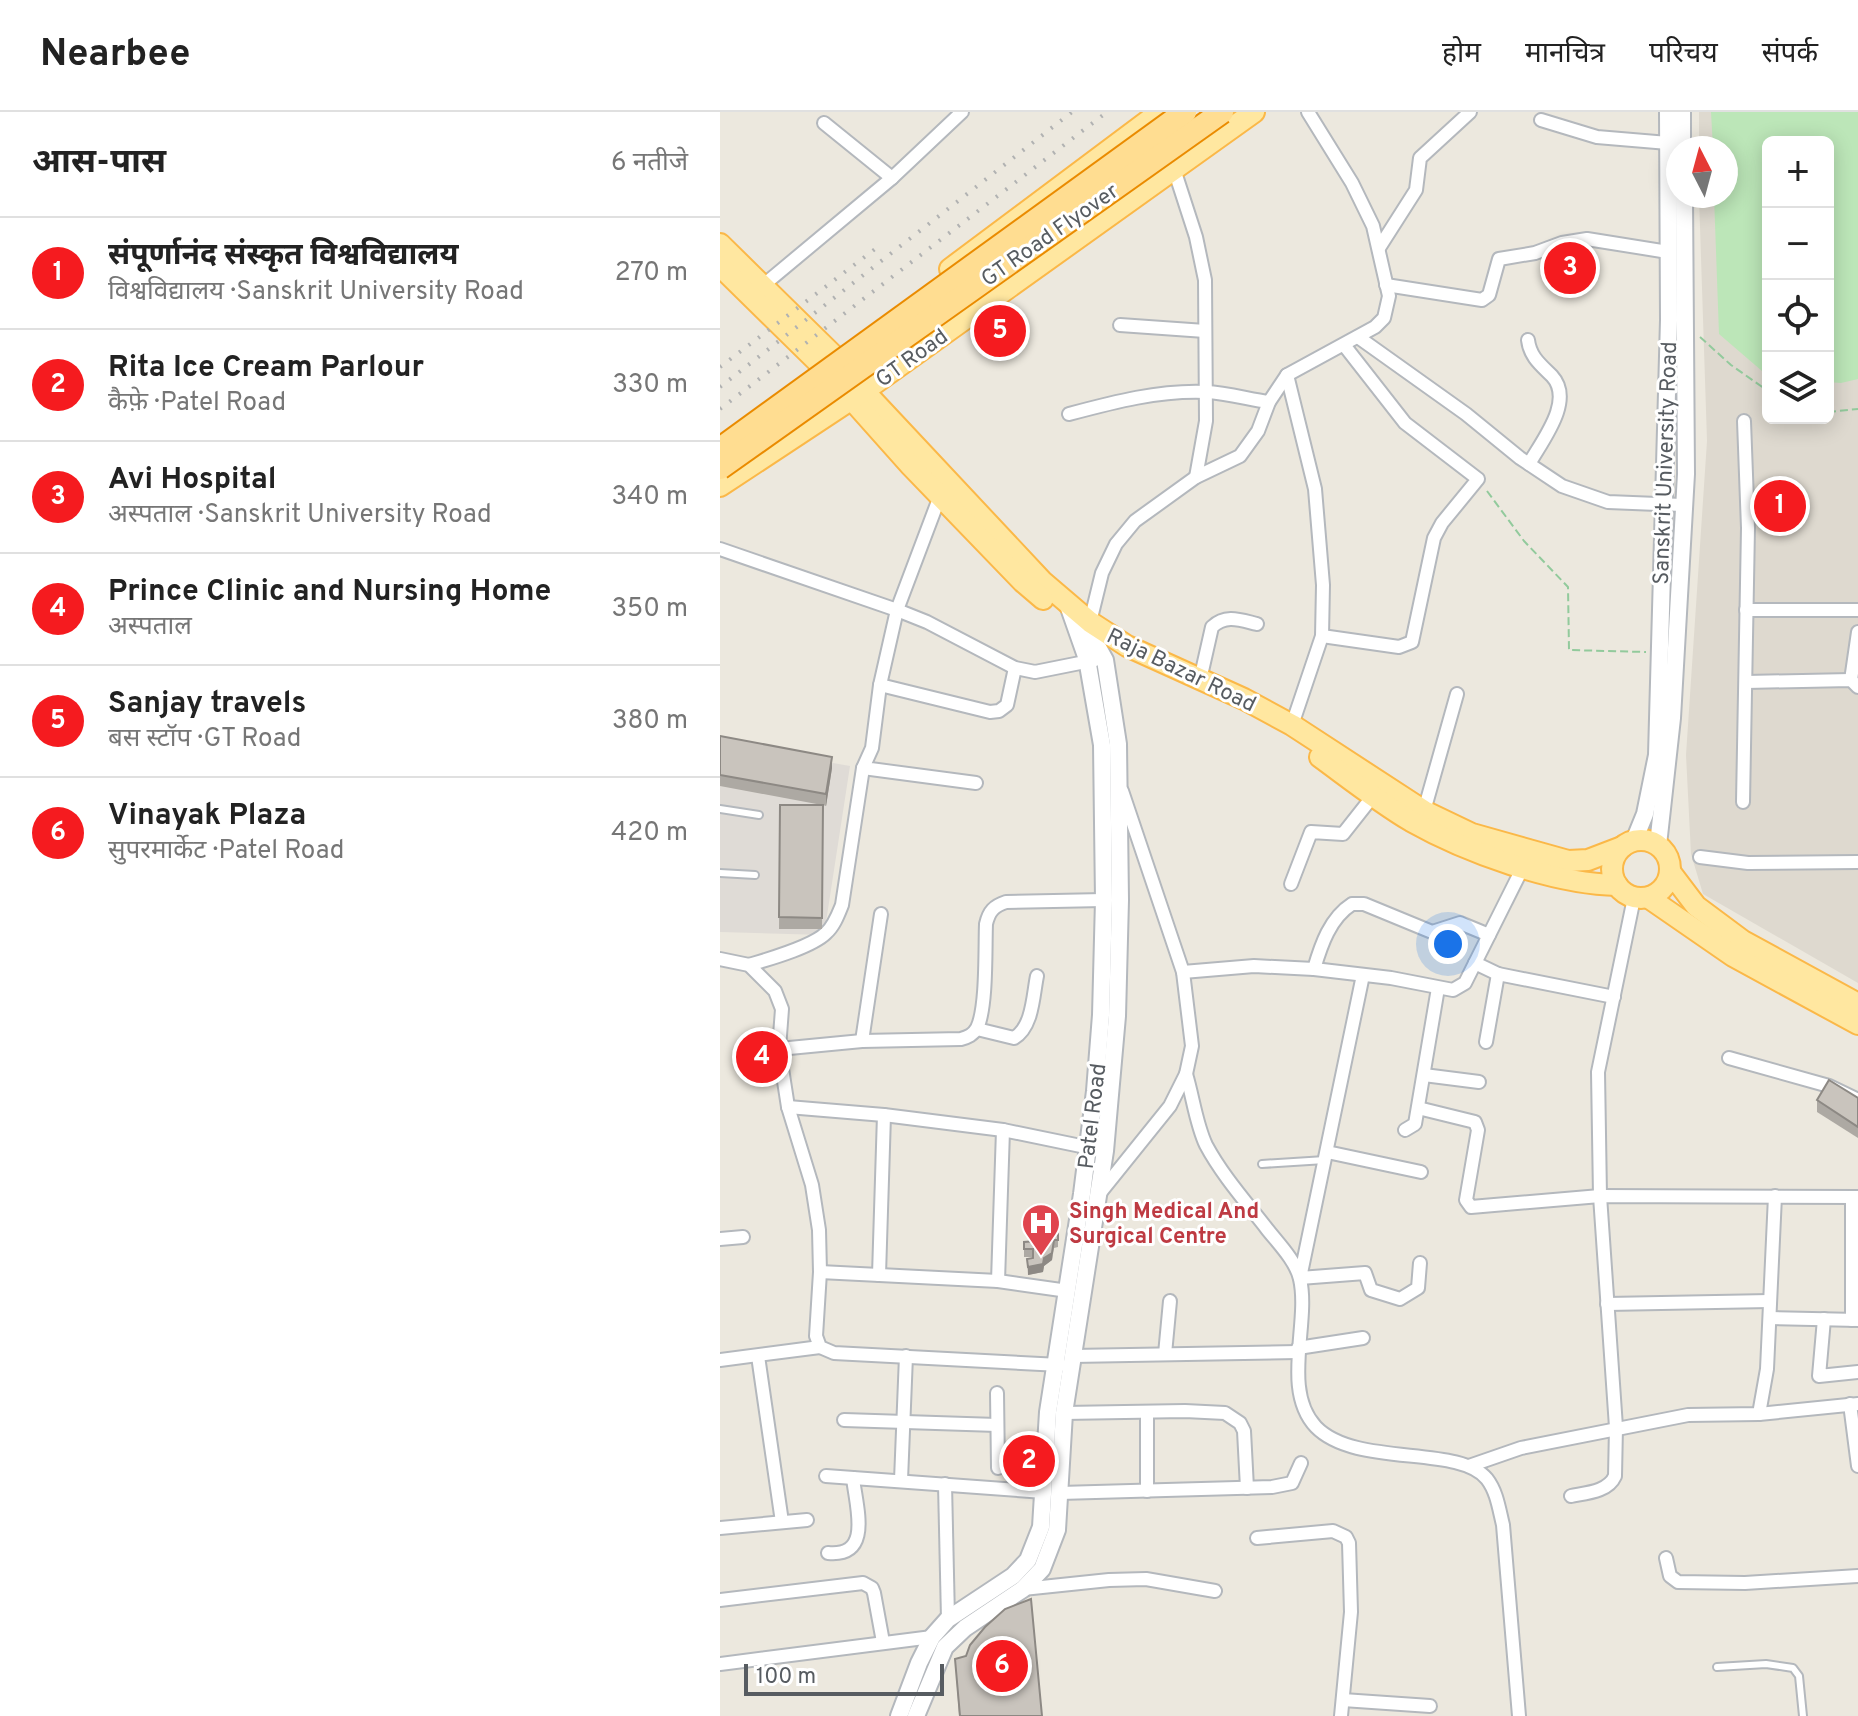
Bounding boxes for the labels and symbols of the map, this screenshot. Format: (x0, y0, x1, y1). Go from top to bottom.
north arrow (1666, 136, 1738, 208)
street label: GT Road Flyover (976, 178, 1125, 293)
pin: 3 (1544, 238, 1596, 298)
pin: 5 (974, 301, 1026, 361)
street label: GT Road (871, 324, 954, 394)
street label: Sanskrit University Road (1649, 341, 1684, 585)
pin: 1 (1754, 476, 1806, 536)
street label: Raja Bazar Road (1102, 623, 1260, 719)
your location (1428, 924, 1468, 964)
pin: 4 (736, 1027, 788, 1087)
street label: Patel Road (1074, 1062, 1113, 1171)
place label: Singh Medical And Surgical Centre (1069, 1199, 1259, 1251)
hospital icon: Singh Medical And Surgical Centre (1020, 1202, 1062, 1257)
pin: 2 (1003, 1431, 1055, 1491)
pin: 6 (976, 1636, 1028, 1696)
scale bar (744, 1660, 944, 1696)

